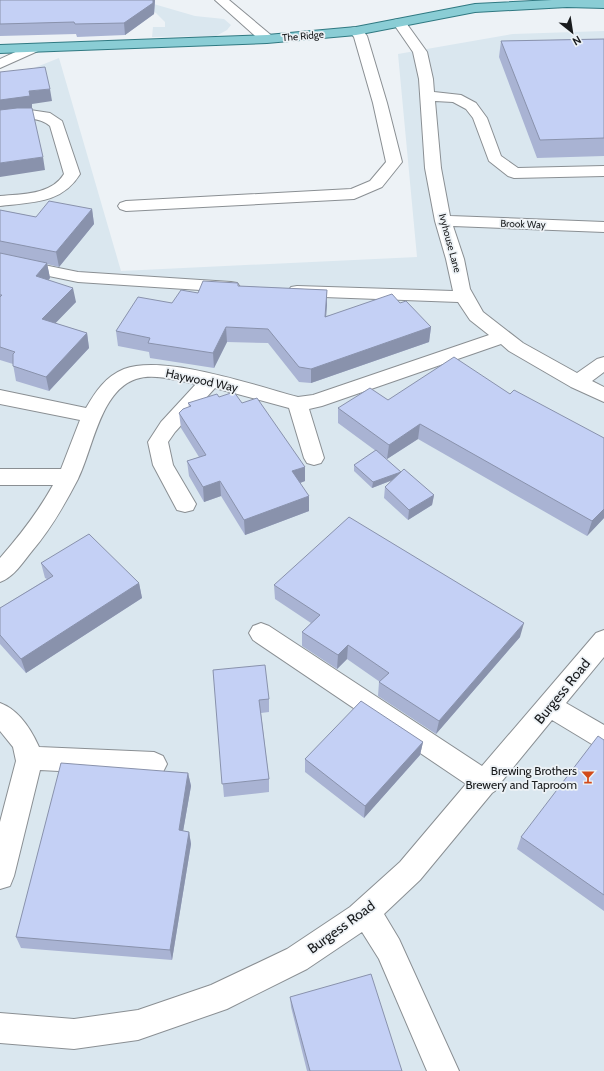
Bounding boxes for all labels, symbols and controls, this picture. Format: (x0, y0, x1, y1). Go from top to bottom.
north arrow (552, 12, 592, 52)
street label: The Ridge (282, 28, 324, 44)
text: N (570, 33, 584, 49)
street label: Ivyhouse Lane (436, 212, 464, 274)
street label: Brook Way (500, 217, 546, 231)
street label: Haywood Way (164, 365, 240, 395)
street label: Burgess Road (530, 655, 594, 727)
place label: Brewing Brothers Brewery and Taproom (465, 763, 577, 792)
bar icon: Brewing Brothers Brewery and Taproom (580, 769, 596, 785)
street label: Burgess Road (304, 896, 378, 958)

